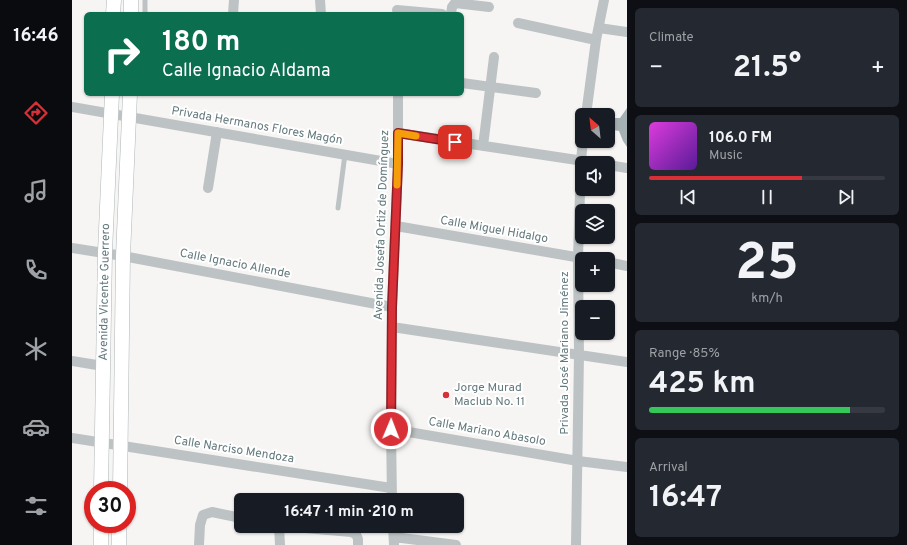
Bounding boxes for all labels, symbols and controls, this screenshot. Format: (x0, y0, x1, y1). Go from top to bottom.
text: 16:46 (13, 25, 59, 48)
text: 180 m (162, 25, 240, 61)
icon: right (96, 28, 148, 80)
text: Climate (649, 30, 694, 46)
text: 21.5° (733, 50, 801, 87)
text: − (649, 55, 663, 82)
text: + (871, 55, 885, 82)
text: Calle Ignacio Aldama (162, 60, 331, 83)
icon: directions (22, 99, 50, 127)
street label: Privada Hermanos Flores Magón (170, 103, 344, 149)
north arrow (575, 108, 615, 148)
map controls (575, 108, 615, 340)
pin (438, 125, 472, 159)
text: 106.0 FM (709, 129, 772, 148)
street label: Avenida Josefa Ortiz de Domínguez (371, 130, 393, 320)
icon: arrive (444, 131, 466, 153)
text: Music (709, 148, 743, 164)
button: sound (575, 156, 615, 196)
icon: music (22, 177, 50, 205)
icon: previous (677, 186, 699, 208)
icon: pause (756, 186, 778, 208)
icon: next (835, 186, 857, 208)
button: layers (575, 204, 615, 244)
street label: Calle Miguel Hidalgo (439, 213, 549, 247)
street label: Avenida Vicente Guerrero (96, 223, 114, 361)
text: 25 (735, 232, 799, 298)
street label: Calle Ignacio Allende (178, 245, 292, 283)
button: + (575, 252, 615, 292)
icon: phone (22, 256, 50, 284)
street label: Privada José Mariano Jiménez (557, 271, 573, 435)
text: km/h (751, 291, 783, 307)
button: − (575, 300, 615, 340)
icon: climate (22, 335, 50, 363)
text: Range · 85% (649, 346, 720, 362)
text: 425 km (649, 366, 756, 403)
place label: Jorge Murad Maclub No. 11 (454, 380, 525, 410)
marker: Jorge Murad Maclub No. 11 (441, 390, 451, 400)
position arrow (370, 408, 412, 450)
icon: car (22, 413, 50, 441)
street label: Calle Mariano Abasolo (427, 414, 547, 450)
street label: Calle Narciso Mendoza (173, 433, 295, 467)
text: Arrival (649, 460, 688, 476)
text: 16:47 (649, 480, 722, 517)
speed limit sign: 30 (84, 481, 136, 533)
icon: filters (22, 492, 50, 520)
text: 16:47 · 1 min · 210 m (284, 503, 414, 522)

